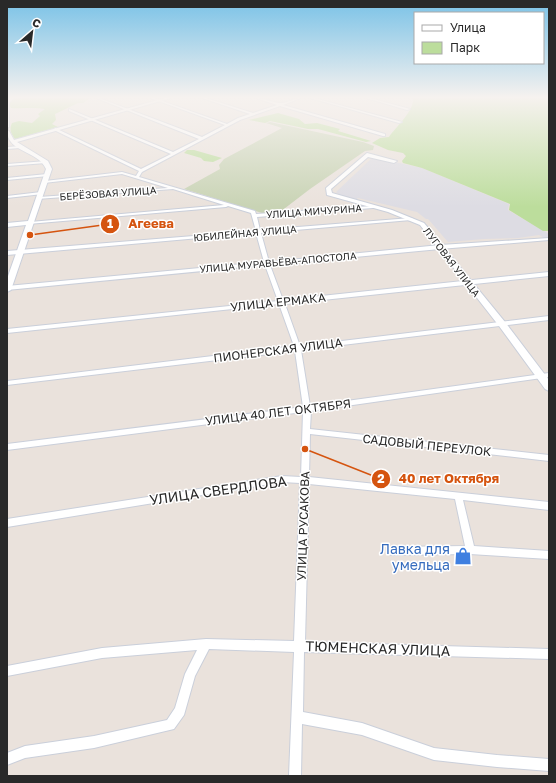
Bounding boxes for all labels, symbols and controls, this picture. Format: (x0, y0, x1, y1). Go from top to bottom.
north arrow (12, 12, 52, 52)
legend (414, 12, 544, 64)
text: С (30, 15, 44, 30)
text: Улица (450, 20, 486, 35)
text: Парк (450, 40, 480, 55)
street label: БЕРЁЗОВАЯ УЛИЦА (59, 183, 157, 202)
street label: УЛИЦА МИЧУРИНА (266, 202, 363, 220)
callout: Агеева (100, 211, 182, 236)
text: Агеева (128, 215, 174, 231)
text: 1 (107, 216, 113, 231)
street label: ЮБИЛЕЙНАЯ УЛИЦА (193, 222, 297, 243)
street label: ЛУГОВАЯ УЛИЦА (421, 225, 483, 299)
street label: УЛИЦА МУРАВЬЁВА-АПОСТОЛА (199, 248, 357, 275)
street label: УЛИЦА ЕРМАКА (230, 290, 326, 314)
street label: ПИОНЕРСКАЯ УЛИЦА (213, 335, 343, 365)
street label: УЛИЦА 40 ЛЕТ ОКТЯБРЯ (204, 396, 352, 428)
street label: САДОВЫЙ ПЕРЕУЛОК (362, 431, 493, 459)
callout: 40 лет Октября (371, 466, 507, 491)
text: 40 лет Октября (399, 470, 499, 486)
street label: УЛИЦА РУСАКОВА (294, 471, 312, 581)
text: 2 (377, 471, 385, 486)
street label: УЛИЦА СВЕРДЛОВА (148, 472, 288, 508)
place label: Лавка для умельца (380, 540, 450, 573)
shop icon: Лавка для умельца (453, 546, 473, 566)
street label: ТЮМЕНСКАЯ УЛИЦА (305, 637, 451, 659)

